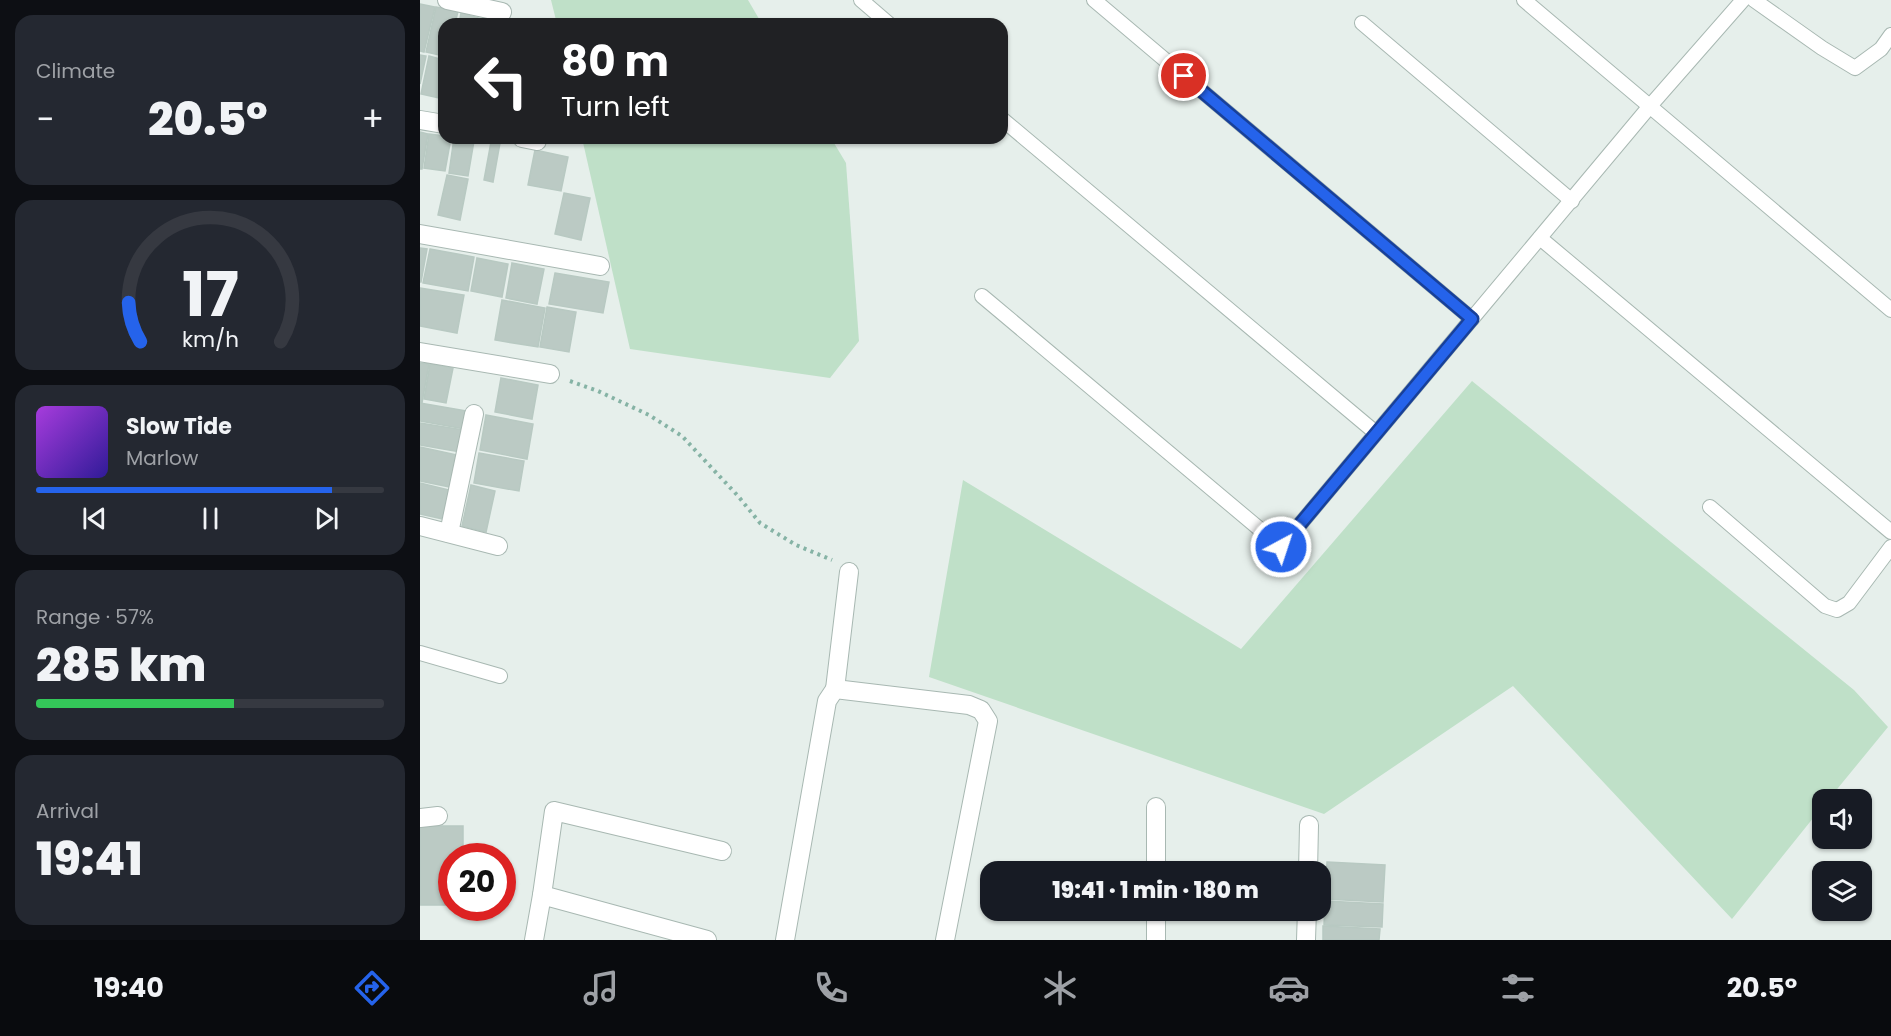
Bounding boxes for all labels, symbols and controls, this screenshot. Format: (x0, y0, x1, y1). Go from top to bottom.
text: 80 m (561, 32, 669, 91)
icon: left (462, 42, 540, 120)
pin (1158, 50, 1209, 101)
text: Climate (36, 57, 115, 85)
icon: arrive (1167, 59, 1200, 92)
text: 20.5° (148, 88, 268, 151)
text: Turn left (561, 88, 670, 125)
text: − (36, 96, 54, 143)
text: + (361, 96, 384, 143)
text: 17 (182, 250, 238, 338)
text: km/h (181, 324, 239, 355)
text: Slow Tide (126, 411, 232, 442)
text: Marlow (126, 444, 198, 472)
icon: previous (78, 502, 111, 535)
icon: pause (194, 502, 227, 535)
icon: next (310, 502, 343, 535)
position arrow (1249, 515, 1313, 579)
text: Range · 57% (36, 603, 154, 631)
text: 285 km (36, 634, 206, 697)
map controls (1812, 789, 1872, 921)
button: sound (1812, 789, 1872, 849)
text: Arrival (36, 797, 99, 825)
text: 19:41 (36, 828, 143, 891)
speed limit sign: 20 (438, 843, 516, 921)
button: layers (1812, 861, 1872, 921)
text: 19:41 · 1 min · 180 m (1052, 875, 1259, 906)
icon: directions (351, 967, 393, 1009)
icon: music (580, 967, 622, 1009)
icon: phone (810, 967, 852, 1009)
icon: climate (1039, 967, 1081, 1009)
icon: car (1268, 967, 1310, 1009)
icon: filters (1497, 967, 1539, 1009)
text: 19:40 (94, 969, 164, 1006)
text: 20.5° (1727, 969, 1797, 1006)

